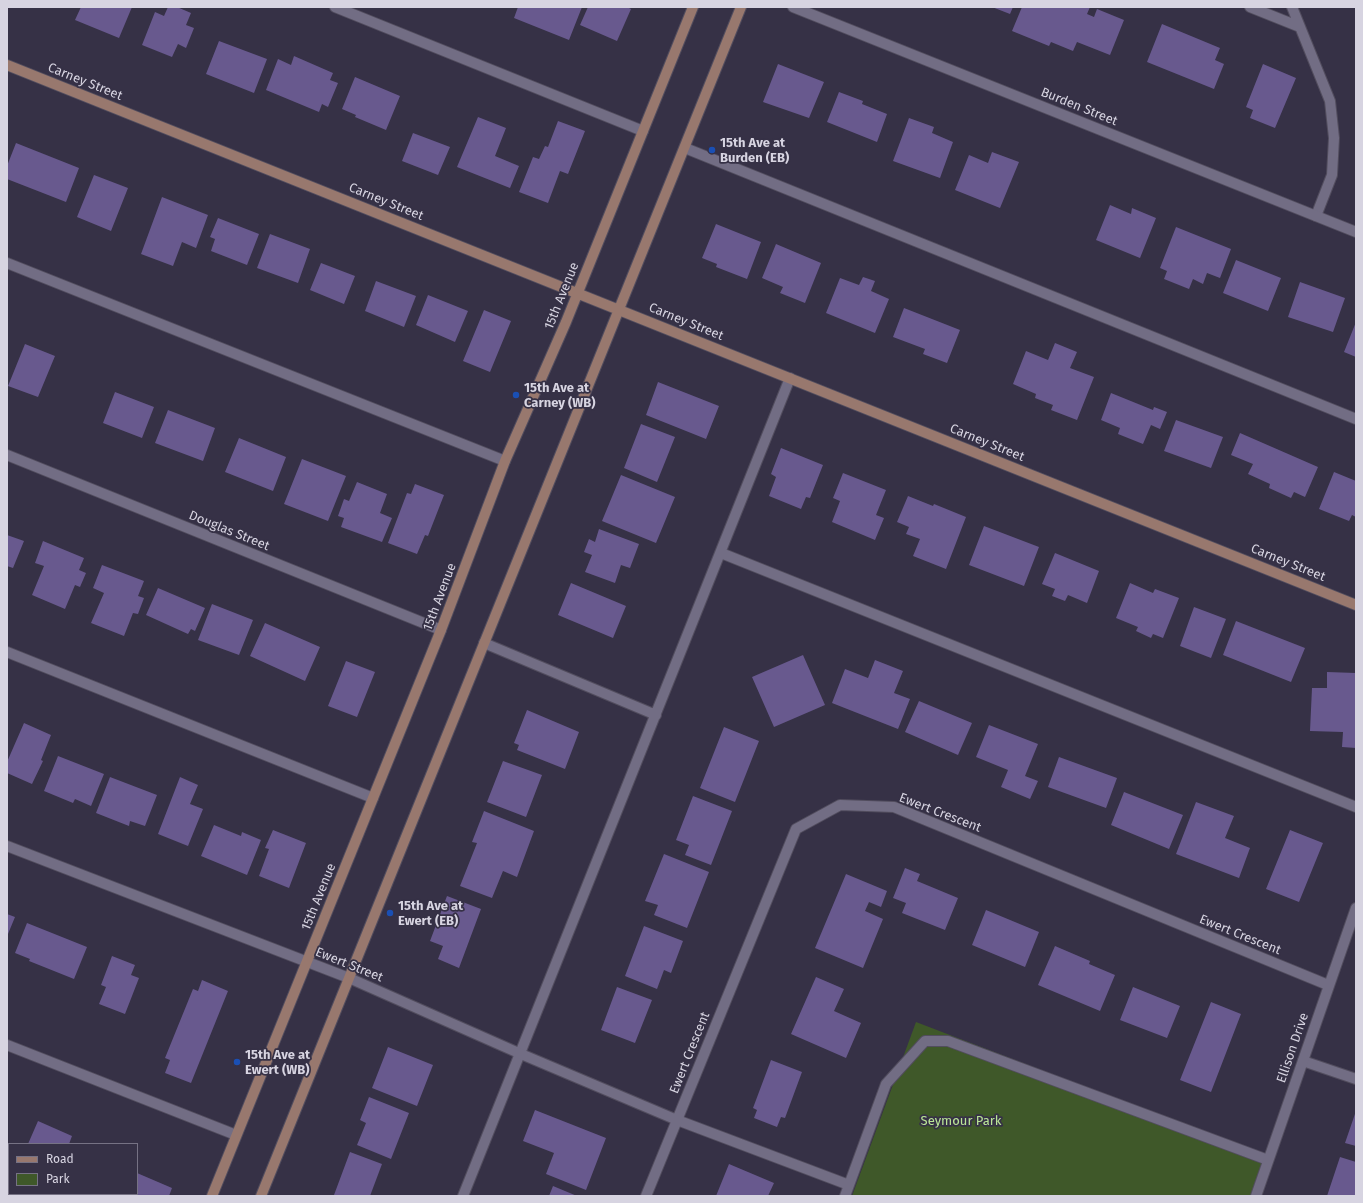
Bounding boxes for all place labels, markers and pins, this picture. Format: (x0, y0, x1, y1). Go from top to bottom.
place label: 15th Ave at Burden (EB) (720, 135, 789, 166)
marker: 15th Ave at Burden (EB) (707, 145, 717, 155)
place label: 15th Ave at Carney (WB) (524, 380, 596, 411)
marker: 15th Ave at Carney (WB) (511, 390, 521, 400)
place label: 15th Ave at Ewert (EB) (398, 898, 463, 929)
marker: 15th Ave at Ewert (EB) (385, 908, 395, 918)
place label: 15th Ave at Ewert (WB) (245, 1047, 310, 1078)
marker: 15th Ave at Ewert (WB) (232, 1057, 242, 1067)

